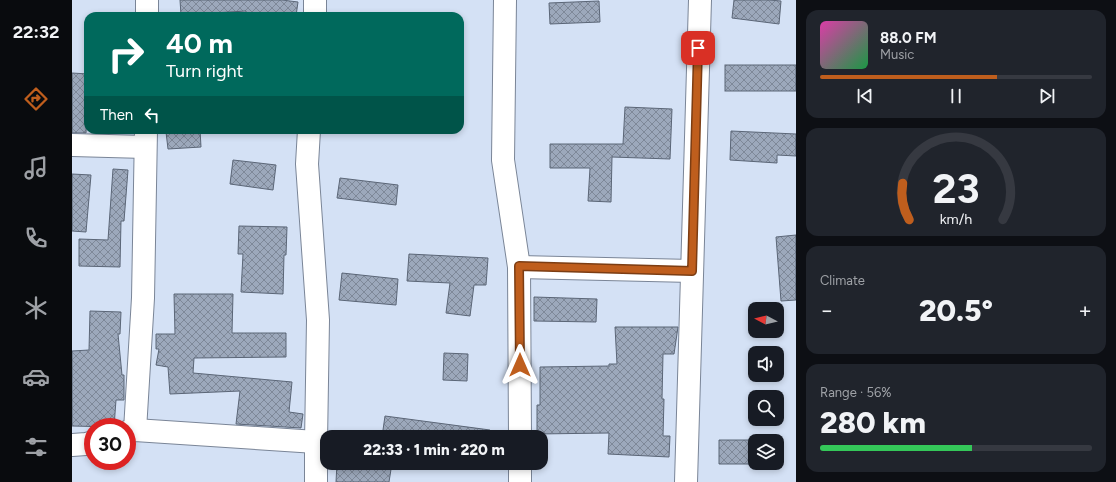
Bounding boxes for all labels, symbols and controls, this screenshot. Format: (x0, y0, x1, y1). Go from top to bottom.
text: 22:32 (13, 21, 59, 43)
text: 40 m (166, 26, 233, 60)
icon: right (100, 28, 152, 80)
text: 88.0 FM (880, 29, 937, 47)
pin (681, 31, 715, 65)
icon: arrive (687, 37, 709, 59)
text: Music (880, 47, 914, 62)
text: Turn right (166, 60, 243, 82)
icon: directions (22, 85, 50, 113)
icon: previous (854, 85, 876, 107)
icon: pause (945, 85, 967, 107)
icon: next (1036, 85, 1058, 107)
icon: left (141, 104, 163, 126)
text: Then (100, 106, 133, 124)
icon: music (22, 154, 50, 182)
text: 23 (932, 163, 980, 213)
text: km/h (940, 210, 972, 228)
icon: phone (22, 224, 50, 252)
text: Climate (820, 273, 865, 288)
text: 20.5° (919, 292, 993, 329)
icon: climate (22, 294, 50, 322)
text: − (820, 297, 834, 324)
text: + (1078, 297, 1092, 324)
north arrow (748, 302, 784, 338)
map controls (748, 302, 784, 470)
position arrow (499, 344, 541, 386)
button: sound (748, 346, 784, 382)
icon: car (22, 363, 50, 391)
text: Range · 56% (820, 385, 892, 400)
button: search (748, 390, 784, 426)
text: 280 km (820, 404, 926, 441)
speed limit sign: 30 (84, 418, 136, 470)
icon: filters (22, 433, 50, 461)
button: layers (748, 434, 784, 470)
text: 22:33 · 1 min · 220 m (363, 441, 505, 459)

